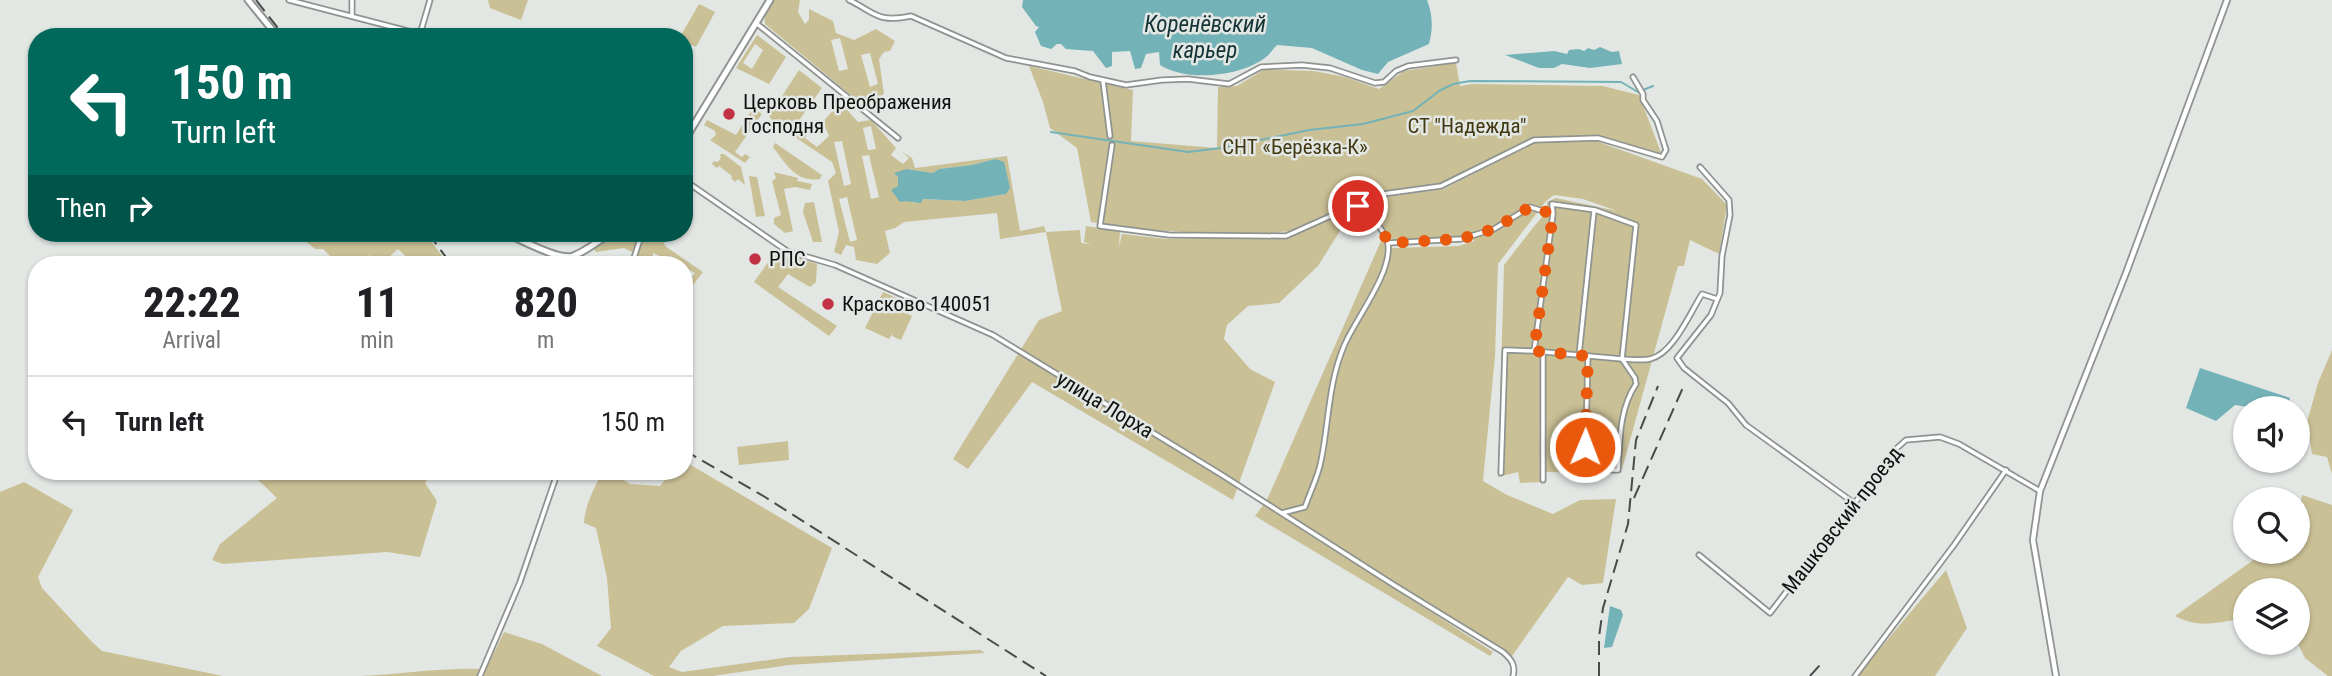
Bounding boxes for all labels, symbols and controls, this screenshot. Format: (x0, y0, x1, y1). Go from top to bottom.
water label: Коренёвский карьер (1144, 11, 1266, 64)
text: 150 m (171, 54, 293, 111)
icon: left (56, 56, 147, 147)
place label: Церковь Преображения Господня (743, 90, 952, 138)
marker: Церковь Преображения Господня (721, 106, 737, 122)
text: Turn left (171, 113, 276, 151)
park label: СТ "Надежда" (1407, 114, 1527, 138)
park label: СНТ «Берёзка-К» (1222, 135, 1368, 159)
pin (1328, 176, 1388, 236)
icon: arrive (1339, 187, 1377, 225)
icon: right (121, 189, 159, 227)
text: Then (56, 193, 107, 223)
place label: РПС (769, 247, 806, 271)
marker: РПС (747, 251, 763, 267)
text: 22:22 (143, 278, 241, 327)
text: 11 (356, 278, 398, 327)
text: 820 (514, 278, 578, 327)
place label: Красково 140051 (842, 292, 992, 316)
marker: Красково 140051 (820, 296, 836, 312)
text: Arrival (163, 327, 221, 354)
text: min (360, 327, 394, 354)
text: m (537, 327, 554, 354)
street label: улица Лорха (1052, 367, 1158, 443)
map controls (2233, 396, 2310, 655)
button: sound (2233, 396, 2310, 473)
icon: left (56, 403, 94, 441)
text: Turn left (115, 407, 204, 437)
text: 150 m (601, 407, 665, 437)
position arrow (1548, 410, 1622, 484)
street label: Машковский проезд (1777, 442, 1907, 598)
button: search (2233, 487, 2310, 564)
button: layers (2233, 578, 2310, 655)

